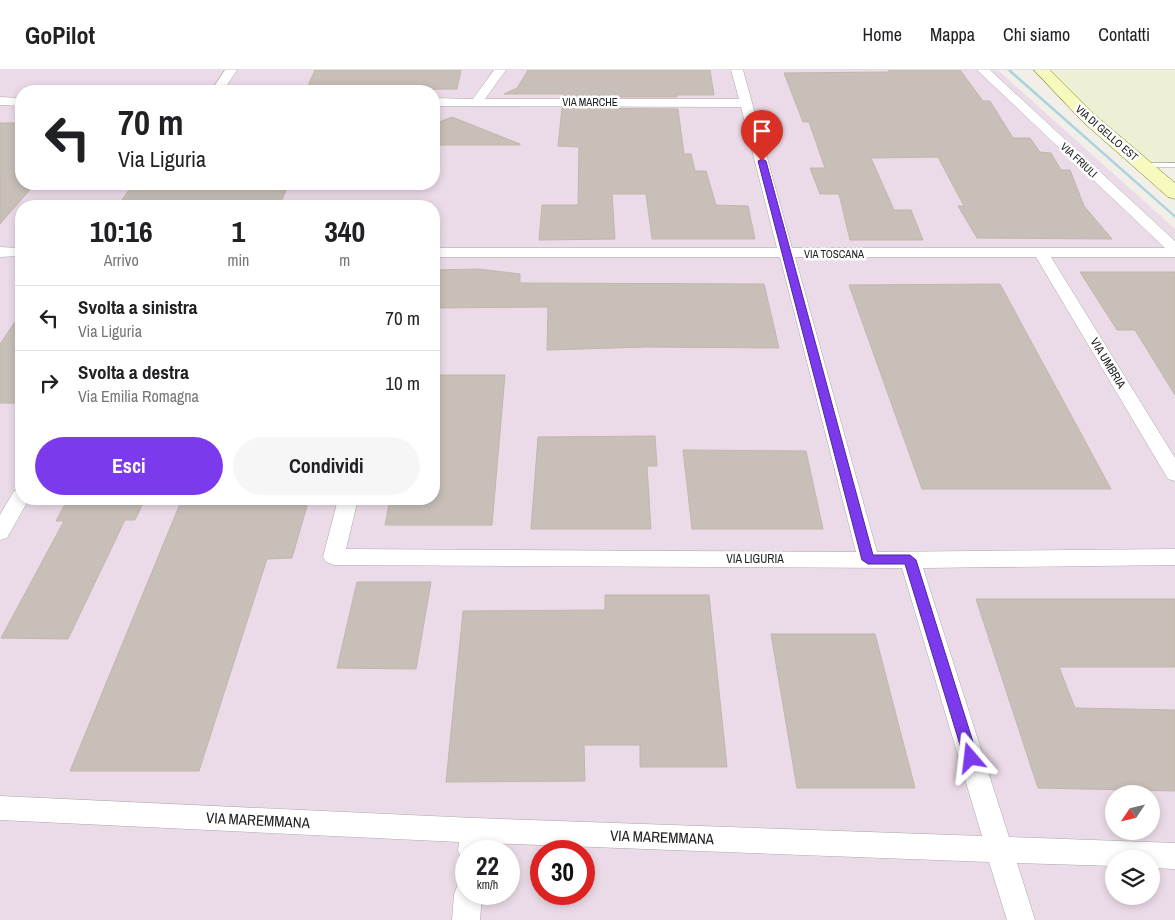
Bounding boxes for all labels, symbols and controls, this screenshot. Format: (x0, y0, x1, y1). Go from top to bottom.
text: GoPilot (25, 19, 95, 51)
text: Home (863, 22, 902, 47)
text: Mappa (930, 22, 975, 47)
text: Chi siamo (1003, 22, 1070, 47)
text: Contatti (1098, 22, 1150, 47)
street label: VIA MARCHE (562, 95, 618, 109)
text: 70 m (118, 99, 183, 146)
street label: VIA DI GELLO EST (1073, 102, 1141, 164)
icon: left (35, 105, 100, 170)
pin (741, 110, 783, 161)
icon: arrive (748, 117, 776, 145)
street label: VIA FRIULI (1058, 139, 1100, 181)
text: Via Liguria (118, 144, 206, 174)
text: 10:16 (90, 211, 153, 251)
text: 1 (232, 211, 245, 251)
text: 340 (324, 211, 365, 251)
street label: VIA TOSCANA (804, 247, 865, 261)
text: Arrivo (104, 249, 139, 271)
text: min (227, 249, 249, 271)
text: m (339, 249, 350, 271)
text: Svolta a sinistra (78, 294, 198, 320)
icon: left (35, 304, 63, 332)
text: 70 m (385, 305, 420, 331)
text: Via Liguria (78, 320, 142, 342)
street label: VIA UMBRIA (1087, 335, 1130, 392)
text: Svolta a destra (78, 359, 189, 385)
icon: right (35, 369, 63, 397)
text: 10 m (385, 370, 420, 396)
text: Via Emilia Romagna (78, 385, 199, 407)
button: Esci (35, 437, 223, 495)
button: Condividi (233, 437, 420, 495)
street label: VIA LIGURIA (726, 551, 784, 567)
position arrow (944, 731, 996, 783)
north arrow (1105, 785, 1160, 840)
map controls (1105, 785, 1160, 905)
street label: VIA MAREMMANA (206, 807, 311, 833)
street label: VIA MAREMMANA (610, 825, 715, 849)
speed limit sign: 30 (530, 840, 595, 905)
text: 22 (476, 849, 499, 883)
button: layers (1105, 850, 1160, 905)
text: km/h (477, 877, 498, 893)

